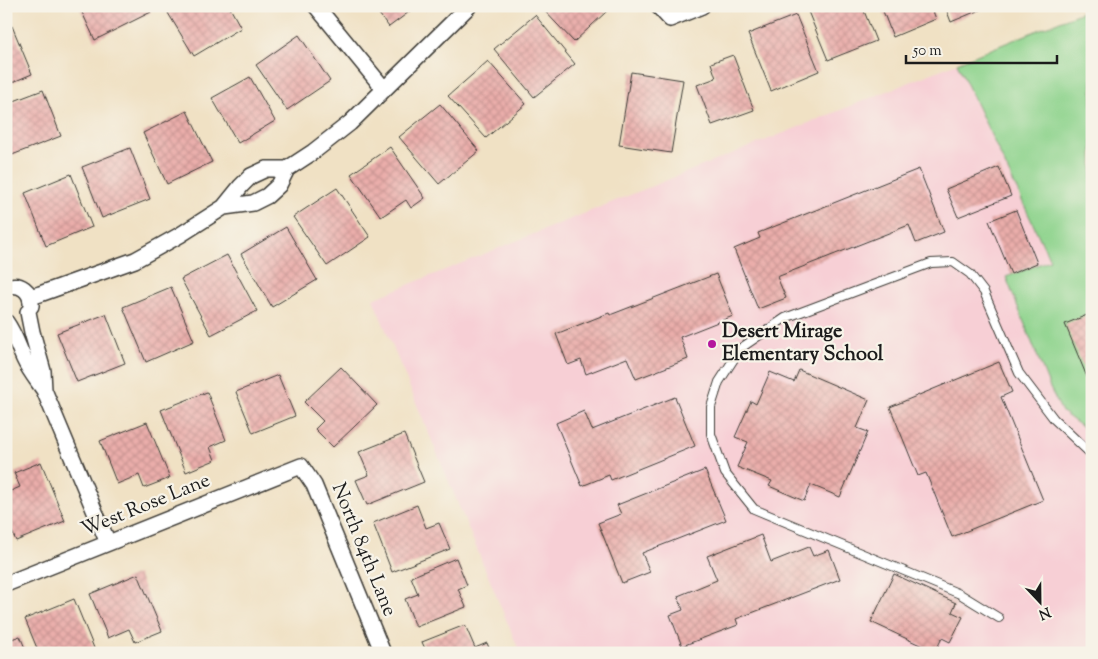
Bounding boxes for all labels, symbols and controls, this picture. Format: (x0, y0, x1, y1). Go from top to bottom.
scale bar (906, 32, 1057, 64)
text: 50 m (912, 41, 942, 62)
place label: Desert Mirage Elementary School (722, 318, 884, 370)
marker: Desert Mirage Elementary School (706, 338, 718, 350)
street label: West Rose Lane (77, 467, 215, 545)
street label: North 84th Lane (323, 479, 403, 621)
north arrow (1016, 576, 1066, 626)
text: N (1035, 601, 1053, 624)

